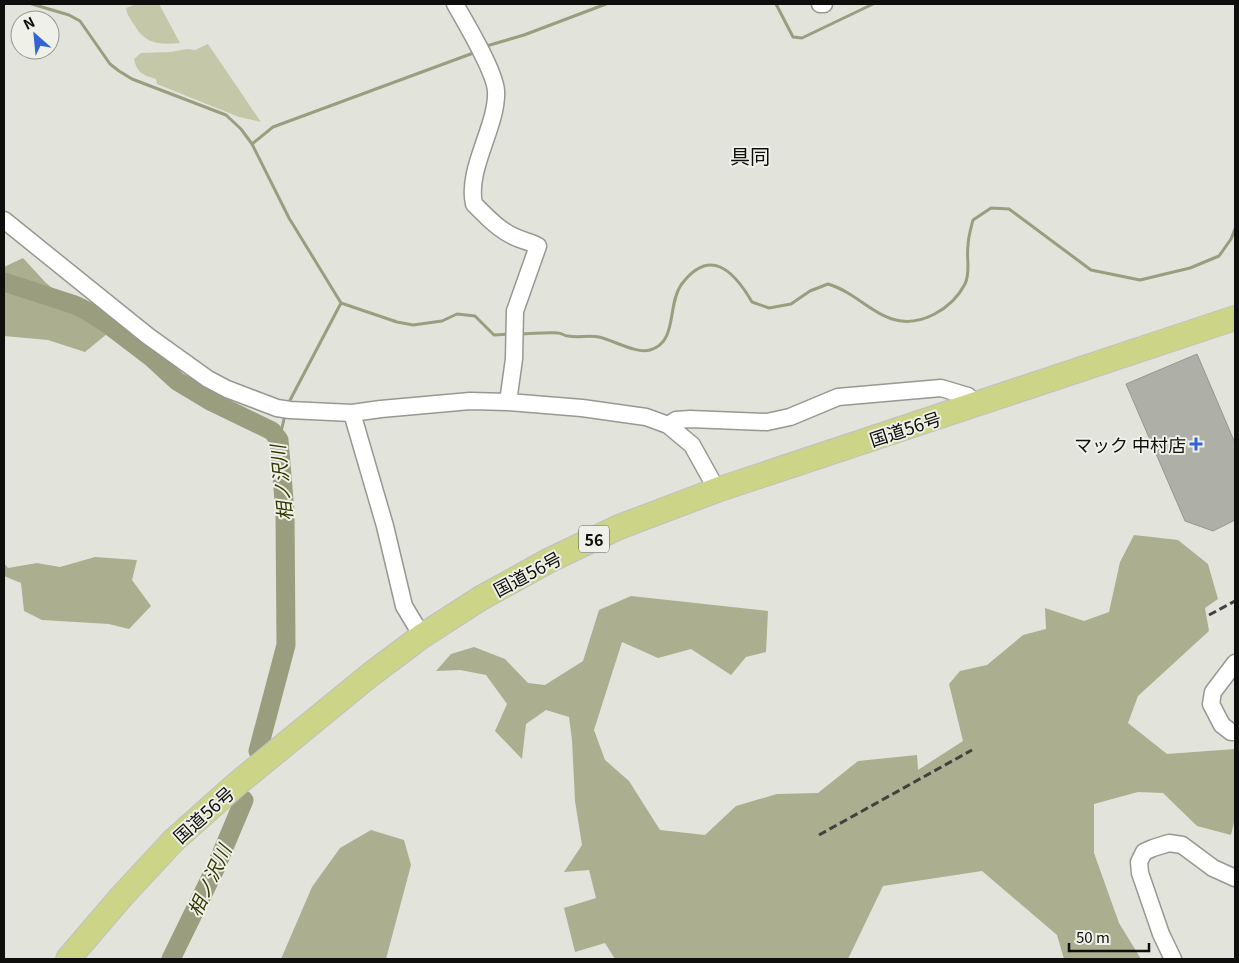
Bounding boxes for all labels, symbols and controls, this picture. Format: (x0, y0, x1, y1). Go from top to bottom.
north arrow (10, 10, 60, 60)
text: N (19, 11, 38, 34)
district label: 具同 (730, 141, 770, 170)
street label: 国道56号 (866, 404, 944, 452)
place label: マック 中村店 (1074, 431, 1186, 457)
marker: マック 中村店 (1190, 438, 1202, 450)
water label: 相ノ沢川 (262, 442, 297, 522)
road number: 56 (579, 526, 609, 552)
street label: 国道56号 (488, 544, 566, 602)
street label: 国道56号 (167, 780, 239, 848)
water label: 相ノ沢川 (180, 838, 237, 920)
scale bar (1069, 920, 1149, 952)
text: 50 m (1076, 926, 1110, 947)

